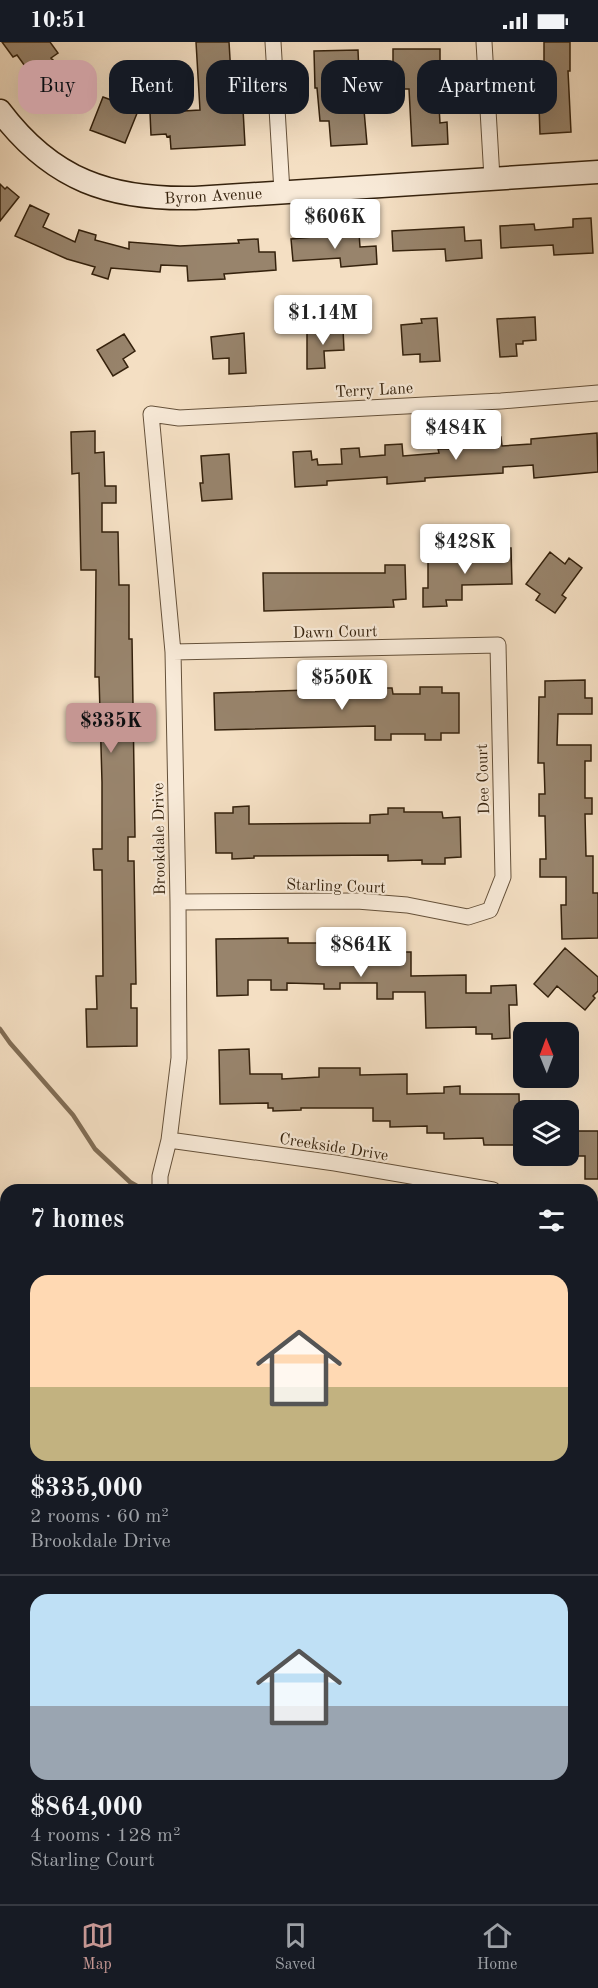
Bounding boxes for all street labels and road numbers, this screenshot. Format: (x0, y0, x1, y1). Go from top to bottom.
street label: Byron Avenue (164, 186, 262, 208)
street label: Terry Lane (335, 381, 414, 401)
street label: Dawn Court (292, 624, 378, 642)
street label: Dee Court (475, 743, 493, 815)
street label: Brookdale Drive (151, 783, 169, 895)
street label: Starling Court (286, 877, 386, 897)
street label: Creekside Drive (278, 1131, 389, 1164)

